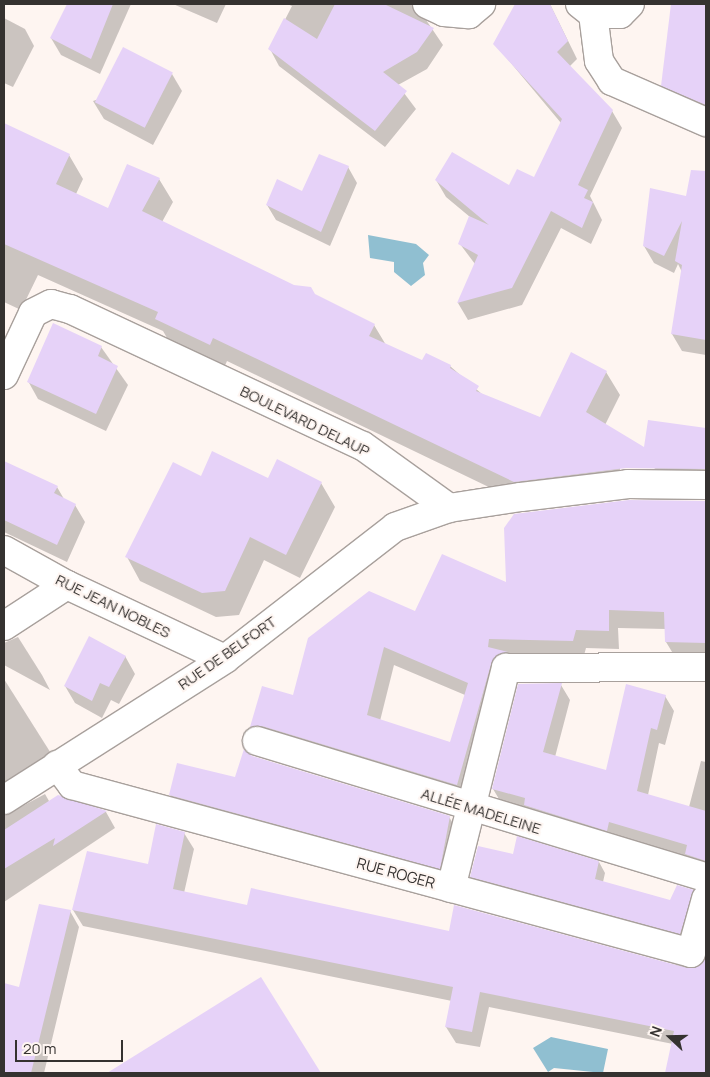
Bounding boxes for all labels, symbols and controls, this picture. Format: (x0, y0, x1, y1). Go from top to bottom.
street label: BOULEVARD DELAUP (237, 382, 373, 460)
street label: RUE JEAN NOBLES (53, 570, 173, 642)
street label: RUE DE BELFORT (175, 613, 279, 693)
street label: ALLÉE MADELEINE (419, 784, 543, 838)
street label: RUE ROGER (355, 854, 437, 892)
north arrow (645, 1012, 695, 1062)
text: N (645, 1023, 666, 1040)
scale bar (18, 1030, 125, 1062)
text: 20 m (23, 1038, 56, 1059)

